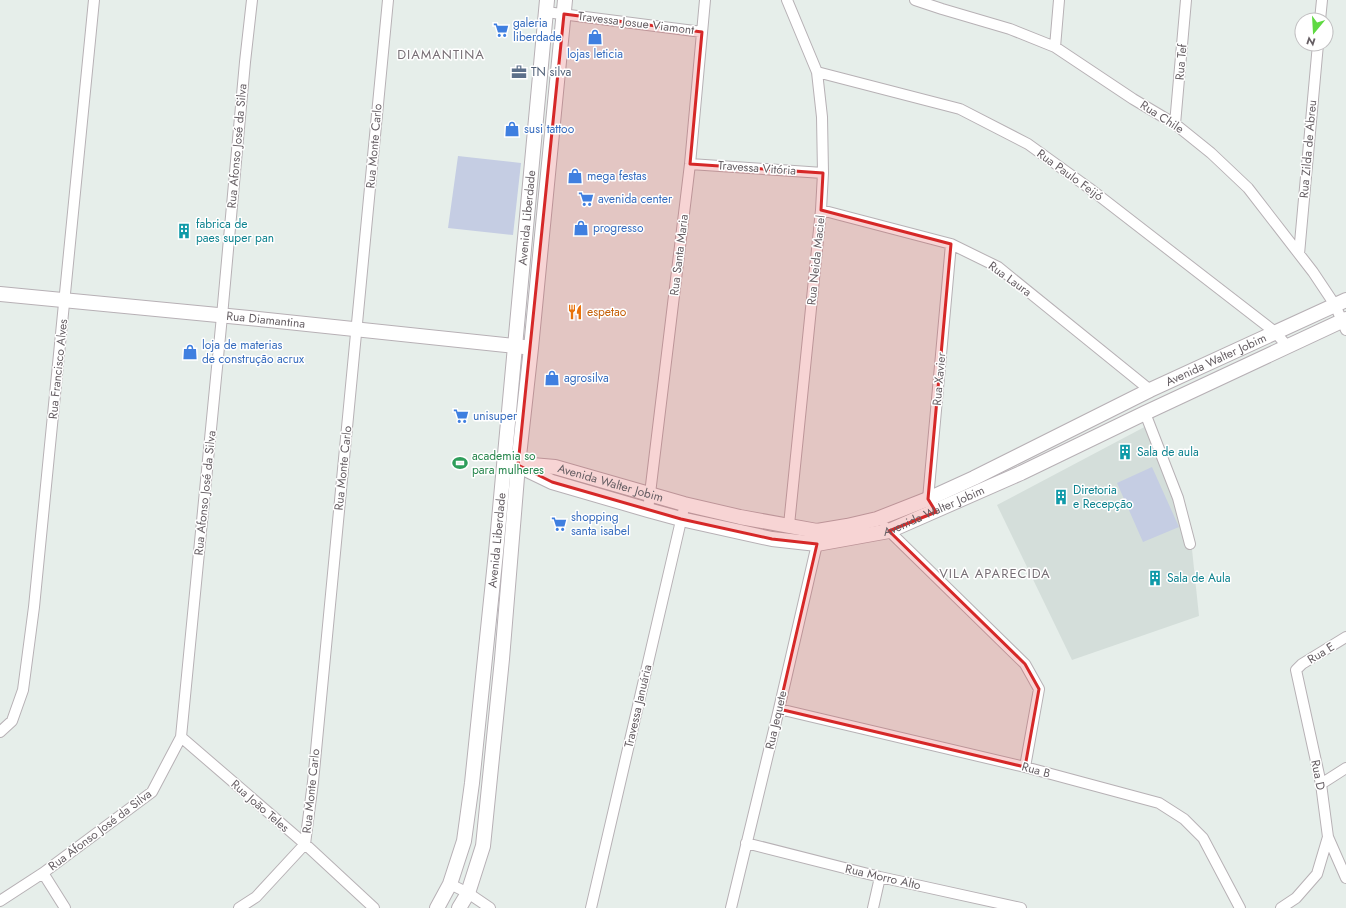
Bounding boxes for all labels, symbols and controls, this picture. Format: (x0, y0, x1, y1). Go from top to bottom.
street label: Travessa Josue Viamont (577, 7, 695, 39)
north arrow (1294, 12, 1334, 52)
place label: galeria liberdade (513, 14, 562, 46)
supermarket icon: galeria liberdade (492, 21, 510, 39)
shop icon: lojas leticia (586, 28, 604, 46)
text: N (1304, 33, 1318, 50)
street label: Rua Tef (1170, 43, 1192, 81)
district label: DIAMANTINA (397, 45, 485, 64)
place label: lojas leticia (567, 45, 623, 63)
office icon: TN silva (510, 63, 528, 81)
place label: TN silva (531, 63, 571, 81)
street label: Rua Afonso José da Silva (223, 83, 251, 209)
street label: Rua Chile (1137, 96, 1187, 138)
street label: Rua Zilda de Abreu (1295, 99, 1321, 199)
street label: Rua Monte Carlo (361, 102, 387, 189)
shop icon: susi tattoo (503, 120, 521, 138)
place label: susi tattoo (524, 120, 575, 138)
street label: Rua Paulo Feijó (1033, 145, 1107, 205)
street label: Travessa Vitória (717, 156, 797, 180)
shop icon: mega festas (566, 167, 584, 185)
place label: mega festas (587, 167, 647, 185)
street label: Avenida Liberdade (514, 169, 540, 266)
supermarket icon: avenida center (577, 190, 595, 208)
place label: avenida center (598, 190, 673, 208)
street label: Rua Santa Maria (665, 213, 693, 297)
street label: Rua Neida Maciel (802, 214, 830, 306)
place label: fabrica de paes super pan (196, 215, 274, 247)
shop icon: progresso (572, 219, 590, 237)
place label: progresso (593, 219, 644, 237)
building icon: fabrica de paes super pan (175, 222, 193, 240)
street label: Rua Laura (985, 257, 1036, 301)
restaurant icon: espetao (566, 303, 584, 321)
place label: espetao (587, 303, 627, 321)
street label: Rua Diamantina (226, 307, 306, 333)
street label: Rua Francisco Alves (44, 318, 72, 420)
street label: Avenida Walter Jobim (1163, 329, 1269, 391)
place label: loja de materias de construção acrux (202, 336, 305, 368)
shop icon: loja de materias de construção acrux (181, 343, 199, 361)
street label: Rua Xavier (928, 351, 950, 406)
shop icon: agrosilva (543, 369, 561, 387)
place label: agrosilva (564, 369, 609, 387)
supermarket icon: unisuper (452, 407, 470, 425)
place label: unisuper (473, 407, 518, 425)
street label: Rua Monte Carlo (330, 424, 356, 511)
street label: Rua Afonso José da Silva (189, 430, 221, 556)
building icon: Sala de aula (1116, 443, 1134, 461)
place label: Sala de aula (1137, 443, 1199, 461)
place label: academia so para mulheres (472, 447, 544, 479)
sports icon: academia so para mulheres (451, 454, 469, 472)
street label: Avenida Walter Jobim (556, 459, 666, 507)
street label: Avenida Walter Jobim (882, 481, 987, 541)
place label: Diretoria e Recepção (1073, 481, 1133, 513)
building icon: Diretoria e Recepção (1052, 488, 1070, 506)
street label: Avenida Liberdade (483, 492, 510, 589)
place label: shopping santa isabel (571, 508, 630, 540)
supermarket icon: shopping santa isabel (550, 515, 568, 533)
district label: VILA APARECIDA (939, 564, 1051, 583)
building icon: Sala de Aula (1146, 569, 1164, 587)
place label: Sala de Aula (1167, 569, 1231, 587)
street label: Rua E (1304, 638, 1338, 668)
street label: Travessa Januária (620, 662, 656, 749)
street label: Rua Jequete (760, 689, 792, 751)
street label: Rua Monte Carlo (298, 747, 324, 834)
street label: Rua B (1020, 758, 1053, 783)
street label: Rua D (1306, 758, 1330, 792)
street label: Rua João Teles (227, 776, 293, 837)
street label: Rua Afonso José da Silva (45, 785, 156, 875)
street label: Rua Morro Alto (843, 860, 923, 895)

